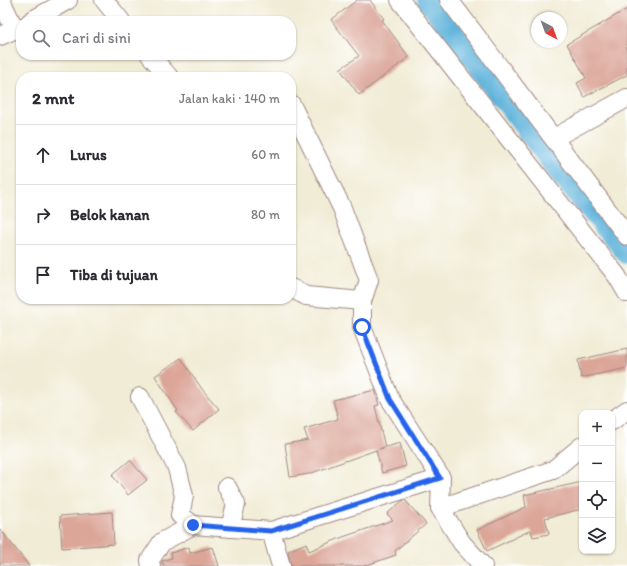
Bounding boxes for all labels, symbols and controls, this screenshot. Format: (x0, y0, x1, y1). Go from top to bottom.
north arrow (531, 12, 567, 48)
search box (16, 16, 296, 60)
icon: search (30, 27, 52, 49)
text: Cari di sini (62, 29, 131, 47)
text: 2 mnt (32, 88, 75, 108)
text: Jalan kaki · 140 m (179, 91, 280, 106)
icon: ahead (32, 144, 54, 166)
text: Lurus (70, 146, 107, 164)
text: 60 m (251, 147, 280, 162)
icon: right (32, 204, 54, 226)
text: Belok kanan (70, 206, 150, 224)
text: 80 m (251, 207, 280, 222)
icon: arrive (32, 264, 54, 286)
text: Tiba di tujuan (70, 266, 158, 284)
route start (353, 318, 371, 336)
map controls (579, 410, 615, 554)
button: + (579, 410, 615, 446)
button: − (579, 446, 615, 482)
button: locate (579, 482, 615, 518)
route end (184, 516, 202, 534)
button: layers (579, 518, 615, 554)

